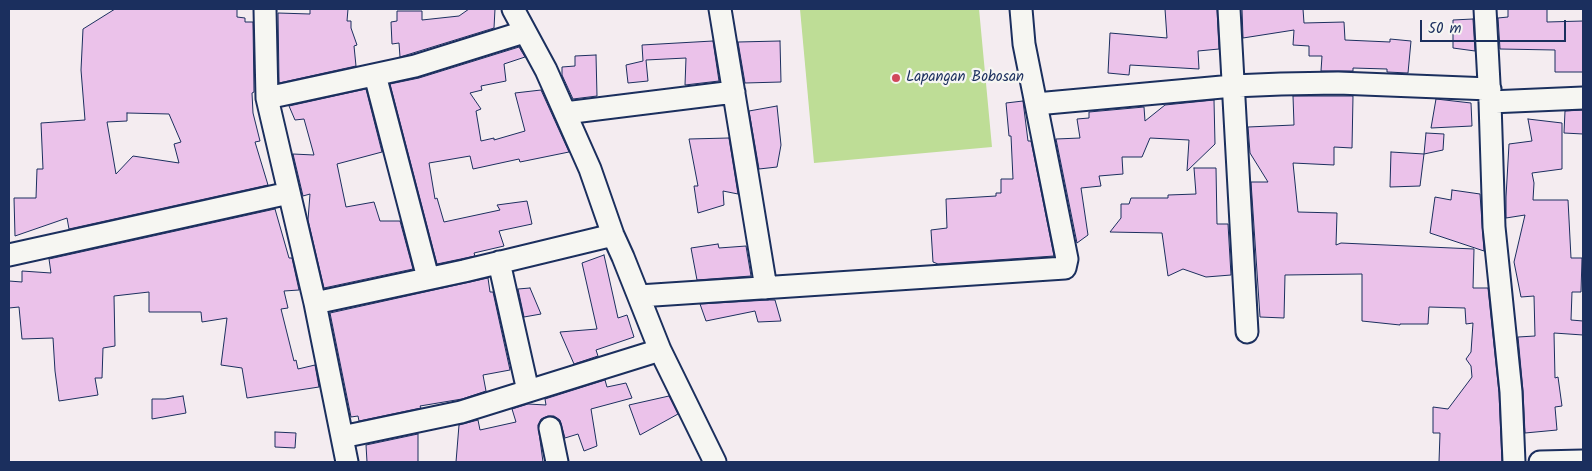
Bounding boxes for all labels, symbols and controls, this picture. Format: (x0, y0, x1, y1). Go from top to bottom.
scale bar (1422, 10, 1568, 42)
text: 50 m (1428, 17, 1462, 41)
place label: Lapangan Bobosan (906, 69, 1024, 87)
marker: Lapangan Bobosan (890, 72, 902, 84)

